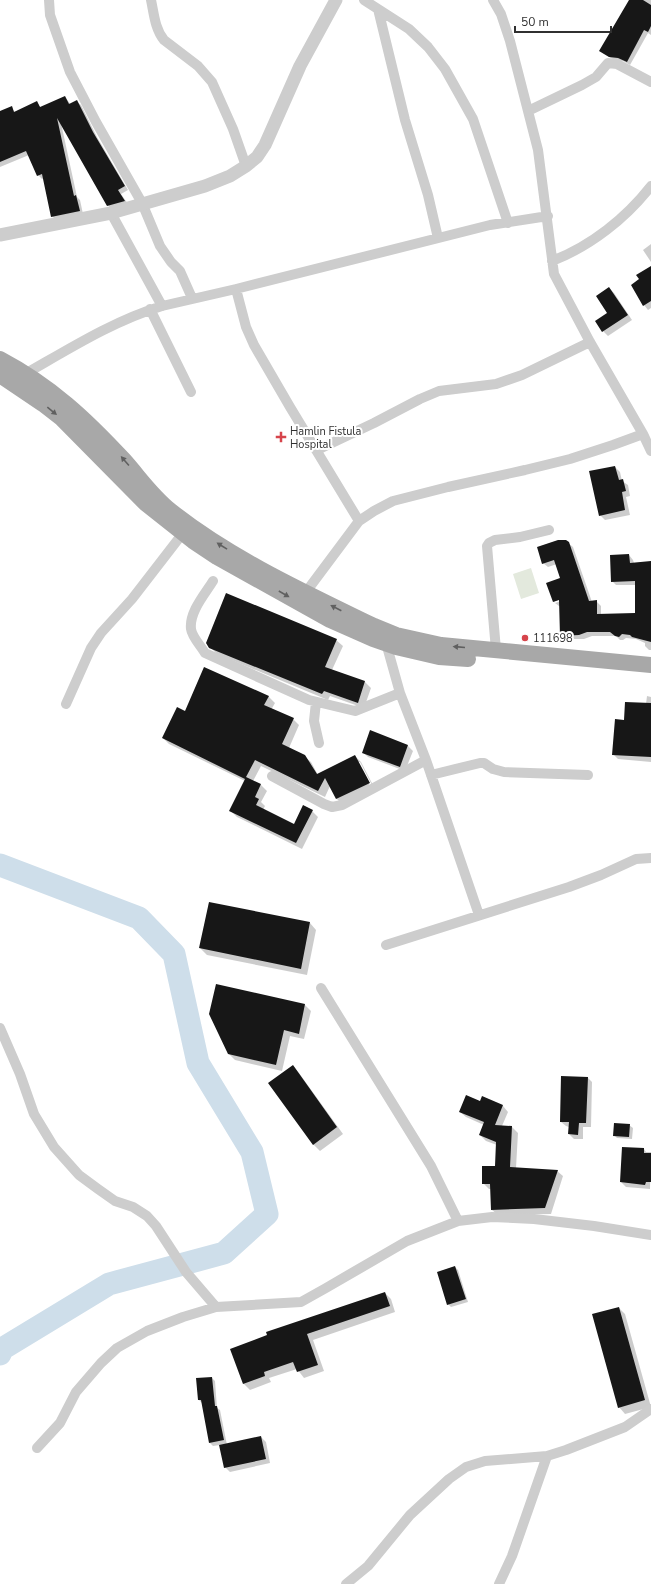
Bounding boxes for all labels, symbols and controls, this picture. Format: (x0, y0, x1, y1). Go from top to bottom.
scale bar (515, 8, 611, 34)
text: 50 m (521, 14, 549, 30)
one-way arrow (46, 406, 57, 415)
place label: Hamlin Fistula Hospital (290, 424, 362, 452)
marker: Hamlin Fistula Hospital (275, 431, 287, 443)
one-way arrow (120, 456, 129, 467)
one-way arrow (217, 542, 227, 550)
one-way arrow (279, 590, 289, 598)
one-way arrow (330, 604, 342, 611)
place label: 111698 (533, 631, 573, 646)
marker: 111698 (520, 633, 530, 643)
one-way arrow (453, 644, 465, 650)

